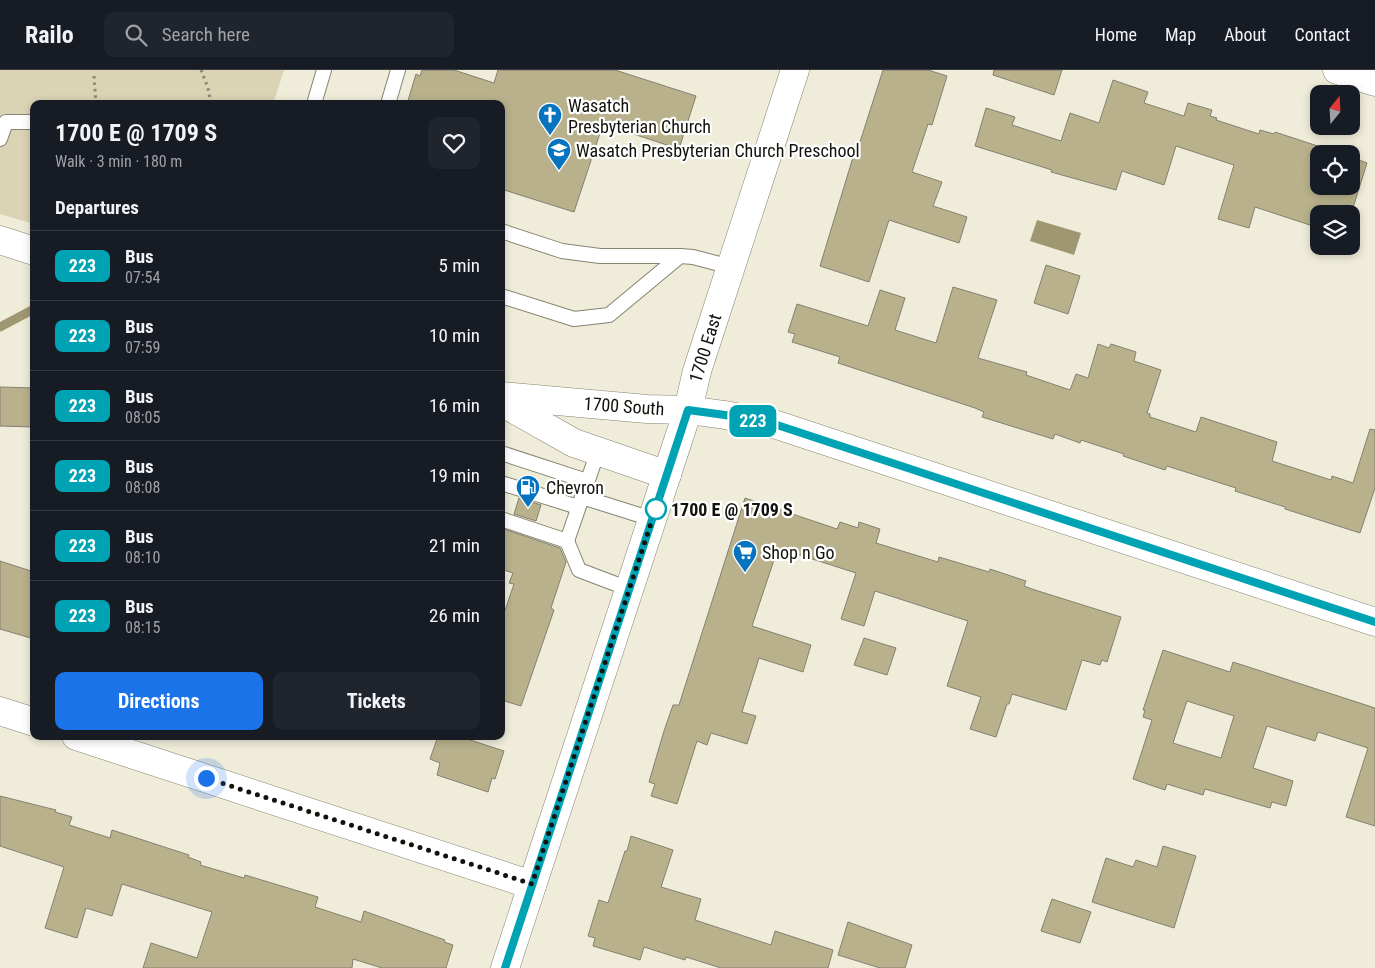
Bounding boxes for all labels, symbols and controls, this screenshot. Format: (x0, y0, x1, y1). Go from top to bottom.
search box (104, 12, 454, 57)
text: Railo (25, 21, 74, 49)
icon: search (122, 21, 150, 49)
text: Search here (162, 23, 250, 46)
text: Home (1095, 24, 1137, 45)
text: Map (1165, 24, 1196, 45)
text: About (1224, 24, 1266, 45)
text: Contact (1294, 24, 1350, 45)
north arrow (1310, 85, 1360, 135)
map controls (1310, 85, 1360, 255)
place label: Wasatch Presbyterian Church (568, 95, 711, 137)
church icon: Wasatch Presbyterian Church (537, 102, 563, 136)
button: heart (428, 117, 480, 169)
text: 1700 E @ 1709 S (55, 119, 217, 147)
school or university icon: Wasatch Presbyterian Church Preschool (546, 137, 572, 171)
place label: Wasatch Presbyterian Church Preschool (576, 140, 860, 161)
button: locate (1310, 145, 1360, 195)
text: Walk · 3 min · 180 m (55, 152, 182, 171)
text: Departures (55, 196, 139, 219)
button: layers (1310, 205, 1360, 255)
text: Bus (125, 245, 154, 268)
text: 5 min (438, 254, 480, 277)
text: 223 (69, 255, 96, 276)
text: 07:54 (125, 268, 160, 287)
street label: 1700 East (685, 311, 725, 385)
text: Bus (125, 315, 154, 338)
text: 10 min (429, 324, 480, 347)
text: 223 (69, 325, 96, 346)
text: 07:59 (125, 338, 160, 357)
text: Bus (125, 385, 154, 408)
street label: 1700 South (583, 393, 665, 419)
text: 16 min (429, 394, 480, 417)
text: 223 (69, 395, 96, 416)
line badge: 223 (724, 405, 782, 437)
text: 08:05 (125, 408, 160, 427)
text: 223 (739, 410, 767, 431)
text: Bus (125, 455, 154, 478)
text: 19 min (429, 464, 480, 487)
text: 223 (69, 465, 96, 486)
fuel station icon: Chevron (515, 474, 541, 508)
place label: Chevron (546, 477, 604, 498)
text: 08:08 (125, 478, 160, 497)
marker: 1700 E @ 1709 S (645, 498, 667, 520)
place label: 1700 E @ 1709 S (671, 499, 793, 520)
text: Bus (125, 525, 154, 548)
text: 21 min (429, 534, 480, 557)
text: 223 (69, 535, 96, 556)
supermarket icon: Shop n Go (732, 539, 758, 573)
place label: Shop n Go (762, 542, 835, 563)
text: 08:10 (125, 548, 160, 567)
text: Bus (125, 595, 154, 618)
text: 26 min (429, 604, 480, 627)
text: 223 (69, 605, 96, 626)
text: 08:15 (125, 618, 160, 637)
button: Directions (55, 672, 263, 730)
button: Tickets (273, 672, 480, 730)
your location (194, 766, 219, 791)

